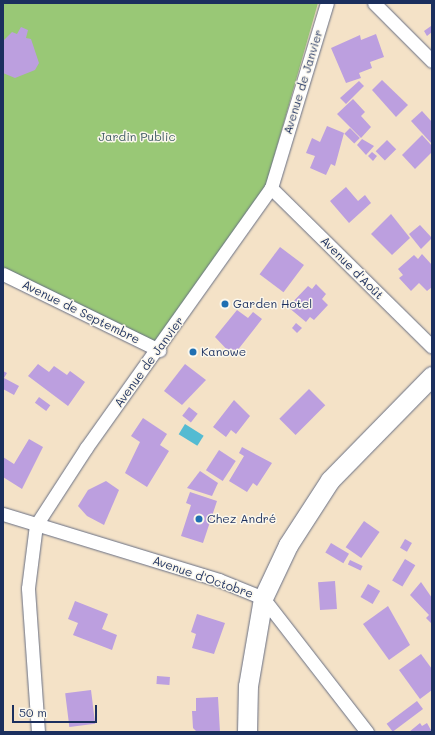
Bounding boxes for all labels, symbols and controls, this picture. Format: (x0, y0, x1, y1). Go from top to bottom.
street label: Avenue de Janvier (280, 28, 326, 136)
park label: Jardin Public (98, 130, 176, 144)
street label: Avenue d'Août (318, 234, 386, 302)
street label: Avenue de Septembre (20, 277, 142, 347)
place label: Garden Hotel (233, 297, 312, 311)
marker: Garden Hotel (220, 299, 230, 309)
street label: Avenue de Janvier (111, 314, 187, 410)
place label: Kanowe (201, 345, 246, 359)
marker: Kanowe (188, 347, 198, 357)
place label: Chez André (207, 512, 276, 526)
marker: Chez André (194, 514, 204, 524)
street label: Avenue d'Octobre (151, 553, 255, 601)
scale bar (14, 697, 99, 723)
text: 50 m (19, 704, 47, 720)

